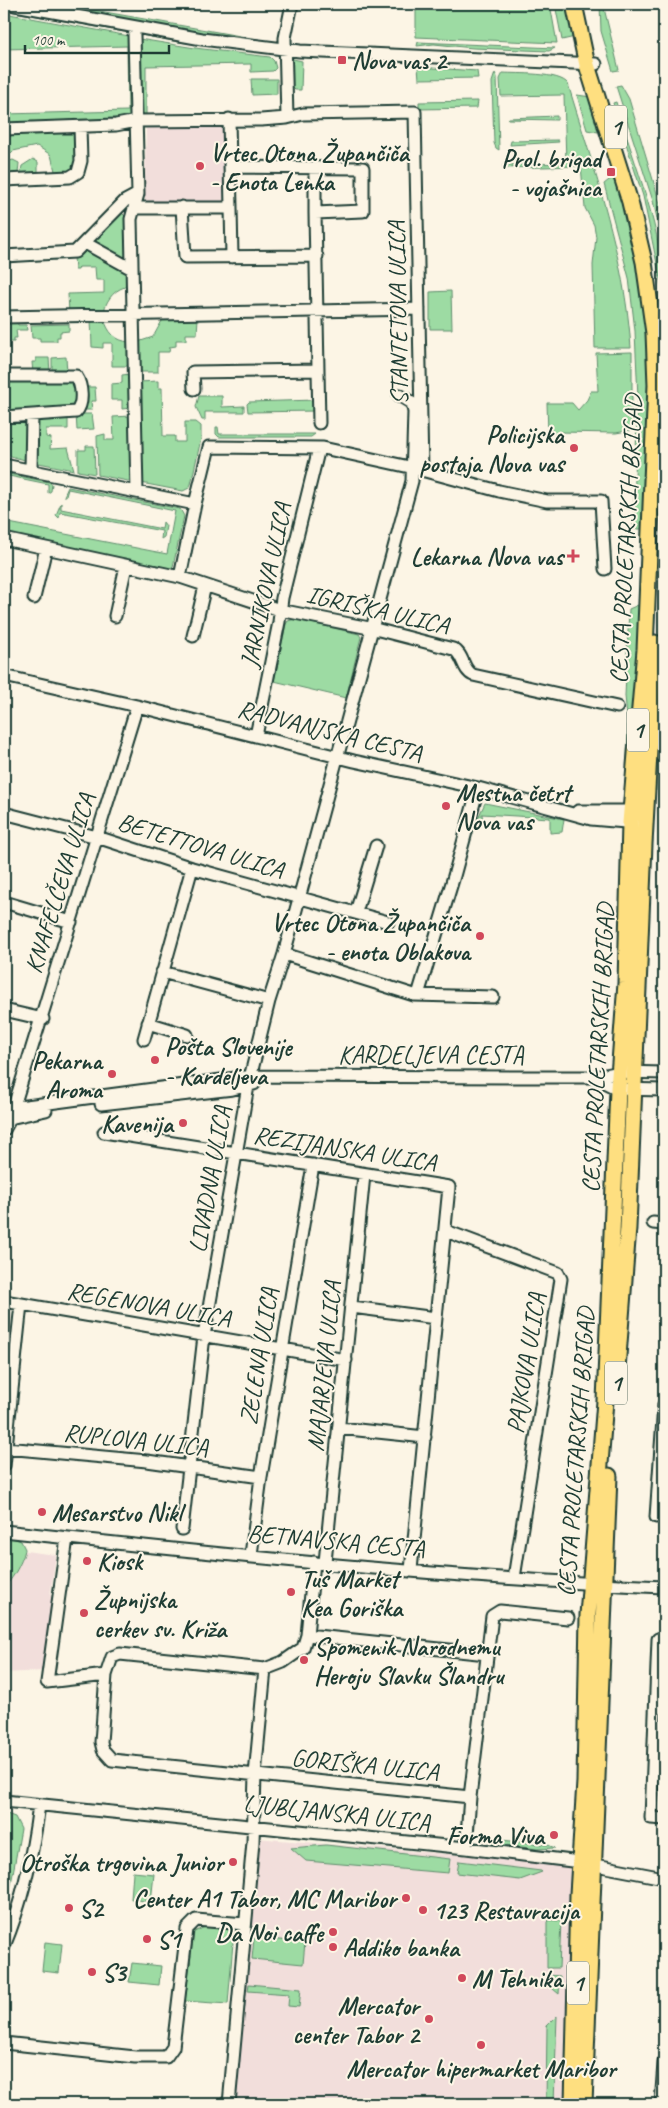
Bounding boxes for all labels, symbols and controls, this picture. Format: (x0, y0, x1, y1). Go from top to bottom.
scale bar (25, 22, 169, 54)
text: 100 m (32, 31, 66, 50)
place label: Nova vas 2 (352, 45, 449, 77)
marker: Nova vas 2 (336, 54, 348, 66)
road number: 1 (605, 105, 627, 148)
place label: Vrtec Otona Župančiča - Enota Lenka (210, 137, 411, 198)
place label: Prol. brigad - vojašnica (501, 143, 605, 204)
marker: Vrtec Otona Župančiča - Enota Lenka (194, 160, 206, 172)
marker: Prol. brigad - vojašnica (605, 166, 617, 178)
street label: STANTETOVA ULICA (380, 219, 416, 405)
street label: CESTA PROLETARSKIH BRIGAD (602, 391, 650, 685)
place label: Policijska postaja Nova vas (420, 419, 566, 480)
marker: Policijska postaja Nova vas (568, 442, 580, 454)
street label: JARNIKOVA ULICA (233, 499, 299, 671)
place label: Lekarna Nova vas (411, 541, 565, 573)
marker: Lekarna Nova vas (567, 550, 579, 562)
street label: IGRIŠKA ULICA (303, 578, 453, 642)
street label: RADVANJSKA CESTA (234, 693, 426, 769)
road number: 1 (627, 708, 649, 752)
place label: Mestna četrt Nova vas (456, 777, 574, 838)
street label: KNAFELČEVA ULICA (17, 789, 103, 977)
marker: Mestna četrt Nova vas (440, 800, 452, 812)
street label: BETETTOVA ULICA (114, 806, 289, 887)
street label: CESTA PROLETARSKIH BRIGAD (574, 900, 622, 1194)
place label: Vrtec Otona Župančiča - enota Oblakova (271, 907, 473, 968)
marker: Vrtec Otona Župančiča - enota Oblakova (474, 930, 486, 942)
place label: Pošta Slovenije - Kardeljeva (165, 1031, 293, 1092)
street label: KARDELJEVA CESTA (338, 1039, 524, 1071)
place label: Pekarna Aroma (32, 1045, 105, 1106)
marker: Pošta Slovenije - Kardeljeva (149, 1054, 161, 1066)
marker: Pekarna Aroma (106, 1068, 118, 1080)
street label: LIVADNA ULICA (181, 1103, 239, 1255)
place label: Kavenija (101, 1108, 175, 1140)
marker: Kavenija (177, 1117, 189, 1129)
street label: REZIJANSKA ULICA (251, 1119, 440, 1179)
street label: REGENOVA ULICA (65, 1275, 234, 1335)
street label: MAJARJEVA ULICA (299, 1278, 349, 1453)
street label: ZELENA ULICA (232, 1285, 286, 1427)
street label: PAJKOVA ULICA (499, 1290, 553, 1436)
street label: CESTA PROLETARSKIH BRIGAD (550, 1304, 602, 1598)
road number: 1 (605, 1362, 627, 1405)
street label: RUPLOVA ULICA (62, 1417, 210, 1464)
place label: Mesarstvo Nikl (52, 1497, 186, 1529)
marker: Mesarstvo Nikl (36, 1506, 48, 1518)
street label: BETNAVSKA CESTA (246, 1517, 426, 1565)
place label: Kiosk (97, 1546, 145, 1578)
marker: Kiosk (81, 1555, 93, 1567)
place label: Tuš Market Kea Goriška (301, 1563, 404, 1624)
place label: Župnijska cerkev sv. Križa (94, 1584, 228, 1645)
marker: Tuš Market Kea Goriška (285, 1586, 297, 1598)
marker: Župnijska cerkev sv. Križa (78, 1607, 90, 1619)
place label: Spomenik Narodnemu Heroju Slavku Šlandru (314, 1631, 506, 1692)
marker: Spomenik Narodnemu Heroju Slavku Šlandru (298, 1654, 310, 1666)
street label: GORIŠKA ULICA (290, 1741, 441, 1789)
street label: LJUBLJANSKA ULICA (242, 1787, 432, 1839)
place label: Forma Viva (447, 1820, 546, 1852)
marker: Forma Viva (548, 1829, 560, 1841)
place label: Otroška trgovina Junior (20, 1847, 226, 1879)
marker: Otroška trgovina Junior (227, 1856, 239, 1868)
place label: Center A1 Tabor, MC Maribor (133, 1883, 399, 1915)
marker: Center A1 Tabor, MC Maribor (400, 1892, 412, 1904)
place label: S2 (79, 1893, 105, 1925)
place label: 123 Restavracija (433, 1895, 581, 1927)
marker: S2 (63, 1902, 75, 1914)
marker: 123 Restavracija (417, 1904, 429, 1916)
place label: Da Noi caffe (216, 1917, 325, 1949)
place label: S1 (157, 1924, 183, 1956)
marker: Da Noi caffe (327, 1926, 339, 1938)
place label: Addiko banka (343, 1932, 461, 1964)
marker: S1 (141, 1933, 153, 1945)
marker: Addiko banka (327, 1941, 339, 1953)
place label: S3 (102, 1957, 128, 1989)
road number: 1 (567, 1962, 589, 2005)
place label: M Tehnika (472, 1963, 565, 1995)
marker: S3 (86, 1966, 98, 1978)
marker: M Tehnika (456, 1972, 468, 1984)
place label: Mercator center Tabor 2 (293, 1990, 422, 2051)
marker: Mercator center Tabor 2 (423, 2013, 435, 2025)
marker: Mercator hipermarket Maribor (475, 2039, 487, 2051)
place label: Mercator hipermarket Maribor (346, 2053, 619, 2085)

